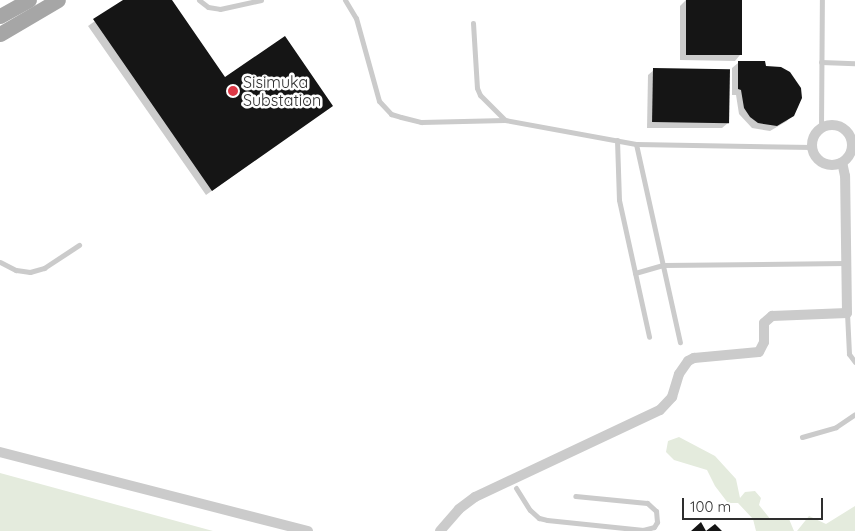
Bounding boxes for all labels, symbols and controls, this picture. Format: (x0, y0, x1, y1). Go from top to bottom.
place label: Sisimuka Substation (243, 72, 321, 110)
marker: Sisimuka Substation (227, 85, 239, 97)
scale bar (685, 488, 826, 520)
text: 100 m (690, 497, 731, 516)

